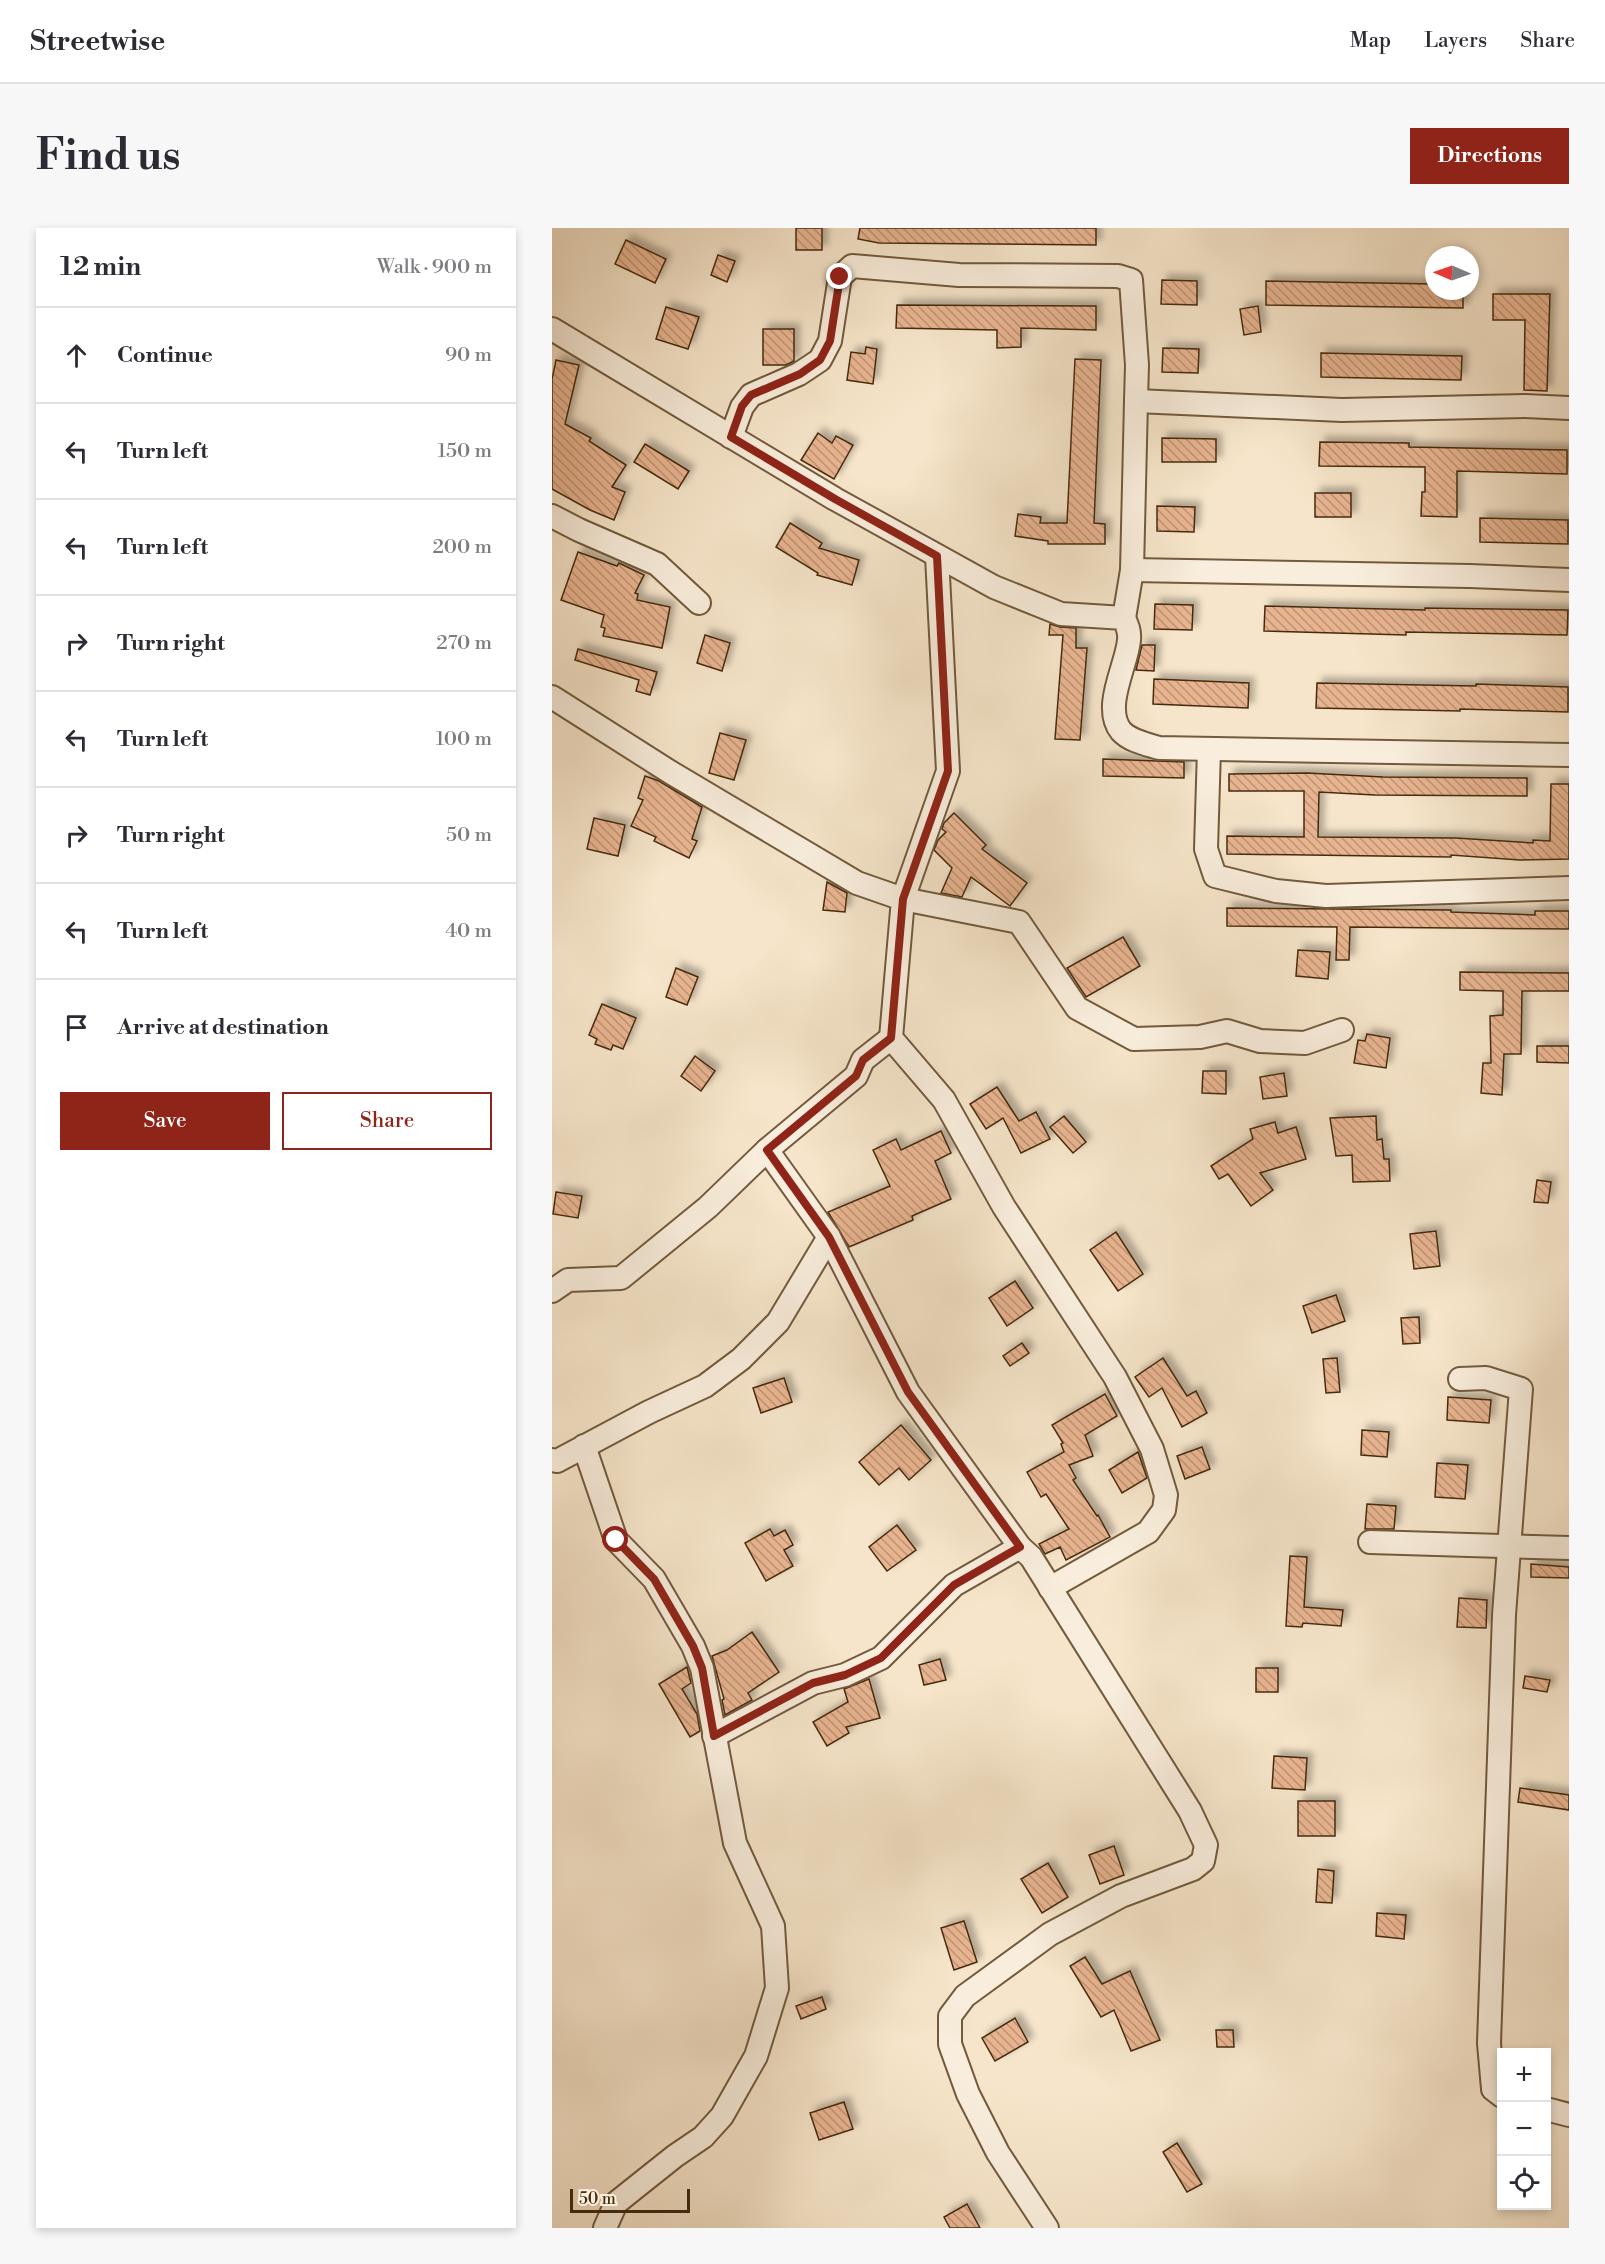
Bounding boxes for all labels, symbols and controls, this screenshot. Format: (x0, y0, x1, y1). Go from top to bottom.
text: Streetwise (30, 24, 165, 59)
text: Map (1350, 28, 1391, 54)
text: Layers (1424, 28, 1487, 54)
text: Share (1520, 28, 1575, 54)
button: Directions (1410, 128, 1569, 184)
text: Find us (36, 130, 180, 183)
north arrow (1425, 246, 1479, 300)
text: 12 min (60, 251, 141, 283)
text: Walk · 900 m (377, 255, 492, 280)
route end (826, 263, 852, 289)
icon: ahead (60, 339, 93, 372)
text: Continue (117, 342, 213, 369)
text: 90 m (445, 343, 492, 368)
icon: left (60, 435, 93, 468)
text: Turn left (117, 438, 208, 465)
text: 150 m (437, 439, 492, 464)
icon: left (60, 531, 93, 564)
text: Turn left (117, 534, 208, 561)
text: 200 m (432, 535, 492, 560)
icon: right (60, 627, 93, 660)
text: Turn right (117, 630, 225, 657)
text: 270 m (436, 631, 492, 656)
icon: left (60, 723, 93, 756)
text: Turn left (117, 726, 208, 753)
text: 100 m (436, 727, 492, 752)
icon: right (60, 819, 93, 852)
text: Turn right (117, 822, 225, 849)
text: 50 m (446, 823, 492, 848)
icon: left (60, 915, 93, 948)
text: Turn left (117, 918, 208, 945)
text: 40 m (445, 919, 492, 944)
icon: arrive (60, 1011, 93, 1044)
text: Arrive at destination (117, 1014, 329, 1041)
button: Save (60, 1092, 270, 1150)
button: Share (282, 1092, 492, 1150)
route start (602, 1526, 628, 1552)
map controls (1497, 2048, 1551, 2210)
button: + (1497, 2048, 1551, 2102)
button: − (1497, 2102, 1551, 2156)
button: locate (1497, 2156, 1551, 2210)
scale bar (570, 2186, 690, 2214)
text: 50 m (579, 2189, 616, 2209)

